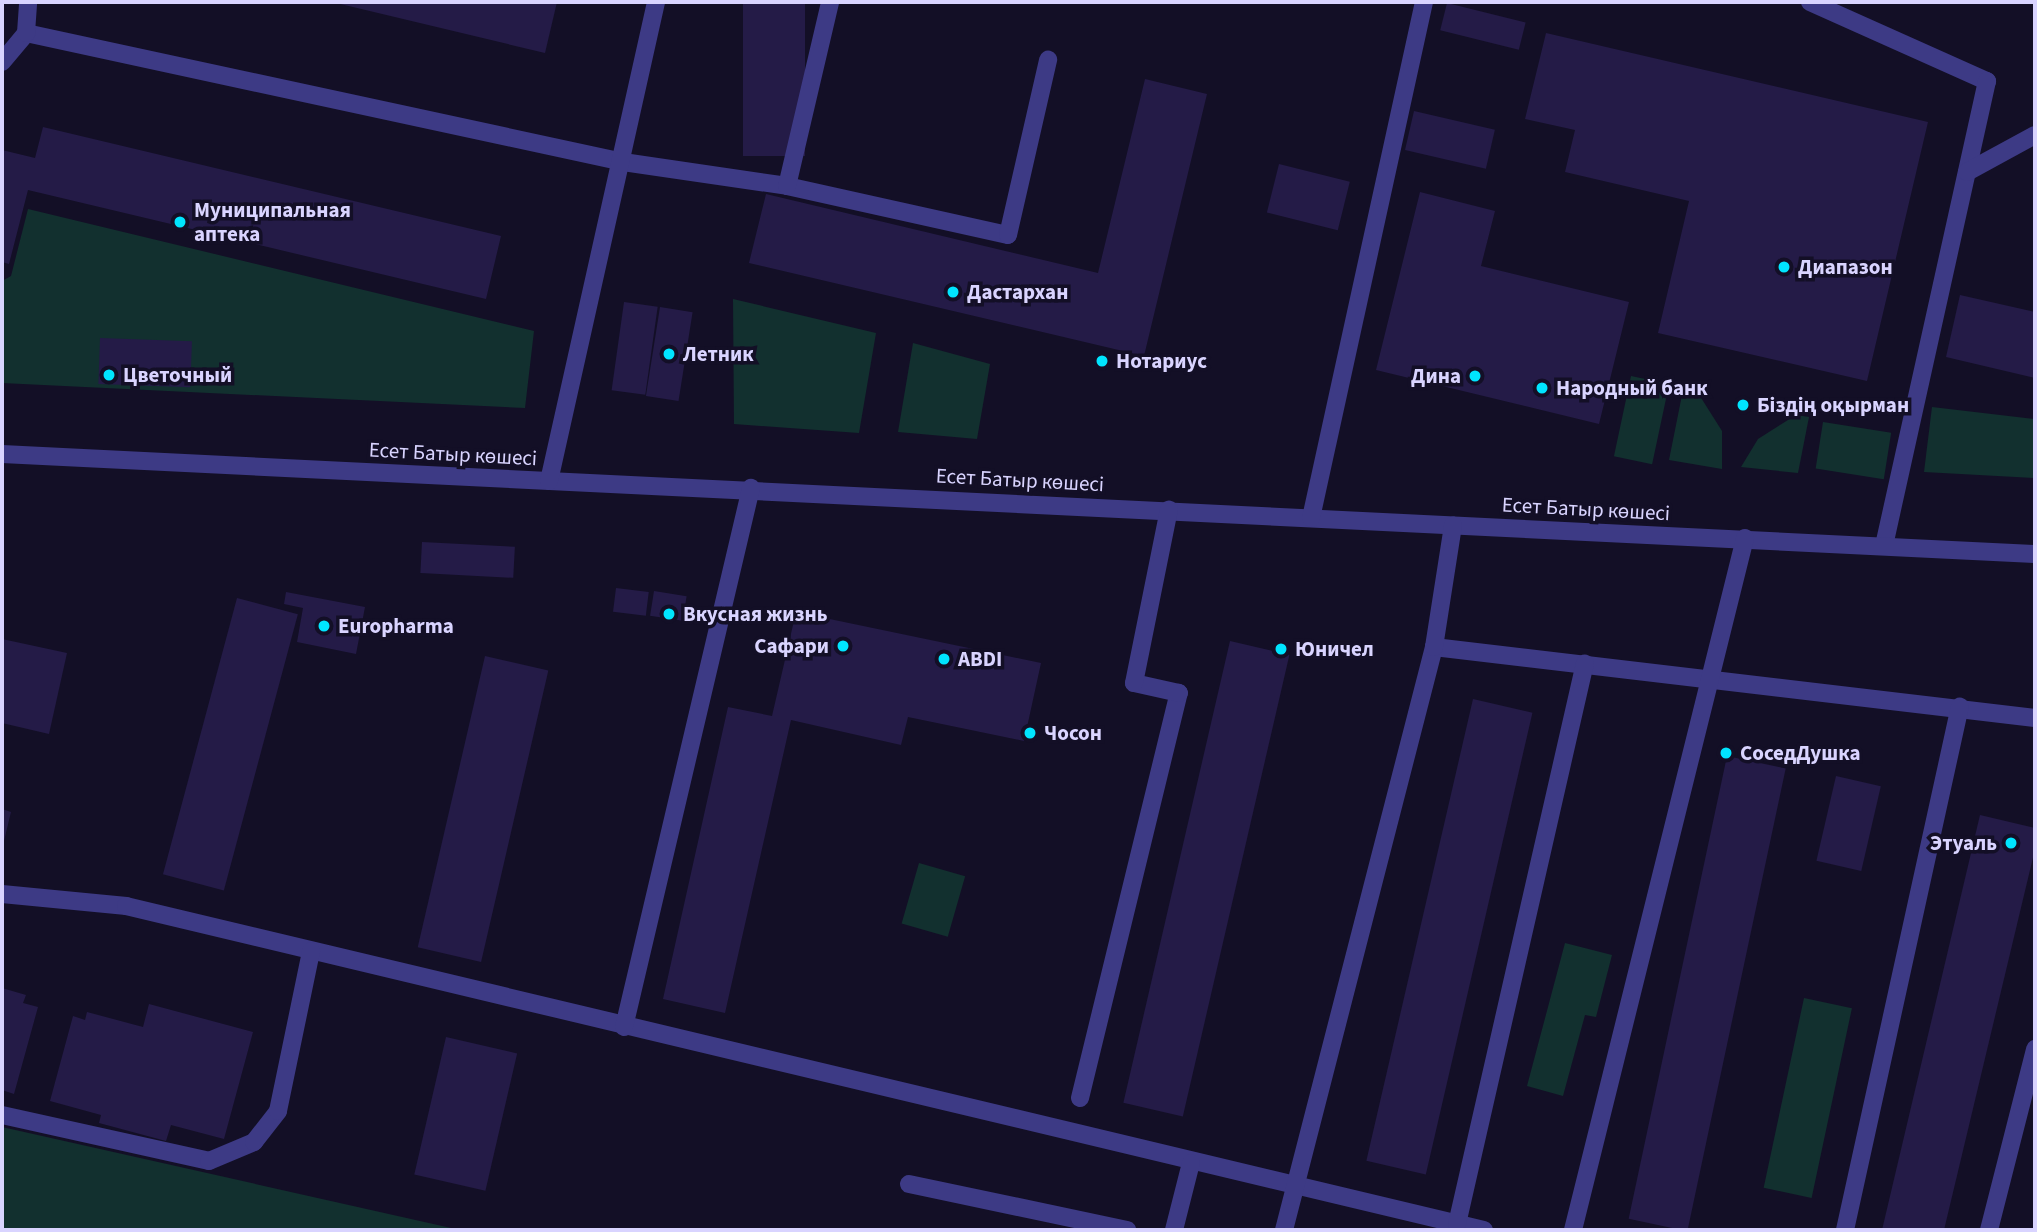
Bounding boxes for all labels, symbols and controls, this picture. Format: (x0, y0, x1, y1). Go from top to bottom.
place label: Муниципальная аптека (194, 197, 351, 247)
marker: Муниципальная аптека (172, 214, 188, 230)
place label: Диапазон (1798, 254, 1893, 280)
marker: Диапазон (1776, 259, 1792, 275)
place label: Дастархан (967, 279, 1068, 305)
marker: Дастархан (945, 284, 961, 300)
place label: Летник (683, 341, 754, 367)
marker: Летник (661, 346, 677, 362)
place label: Нотариус (1116, 348, 1207, 374)
marker: Нотариус (1094, 353, 1110, 369)
place label: Цветочный (123, 362, 232, 388)
place label: Дина (1411, 363, 1461, 389)
marker: Цветочный (101, 367, 117, 383)
marker: Дина (1467, 368, 1483, 384)
place label: Народный банк (1556, 375, 1708, 401)
marker: Народный банк (1534, 380, 1550, 396)
place label: Біздің оқырман (1757, 392, 1909, 418)
marker: Біздің оқырман (1735, 397, 1751, 413)
street label: Есет Батыр көшесі (368, 437, 538, 471)
street label: Есет Батыр көшесі (935, 463, 1105, 497)
street label: Есет Батыр көшесі (1501, 492, 1671, 526)
place label: Вкусная жизнь (683, 601, 828, 627)
marker: Вкусная жизнь (661, 606, 677, 622)
place label: Europharma (338, 613, 454, 639)
marker: Europharma (316, 618, 332, 634)
place label: Сафари (754, 633, 829, 659)
place label: Юничел (1295, 636, 1374, 662)
marker: Сафари (835, 638, 851, 654)
marker: Юничел (1273, 641, 1289, 657)
place label: ABDI (958, 646, 1002, 672)
marker: ABDI (936, 651, 952, 667)
place label: Чосон (1044, 720, 1102, 746)
marker: Чосон (1022, 725, 1038, 741)
place label: СоседДушка (1740, 740, 1861, 766)
marker: СоседДушка (1718, 745, 1734, 761)
place label: Этуаль (1930, 830, 1997, 856)
marker: Этуаль (2003, 835, 2019, 851)

